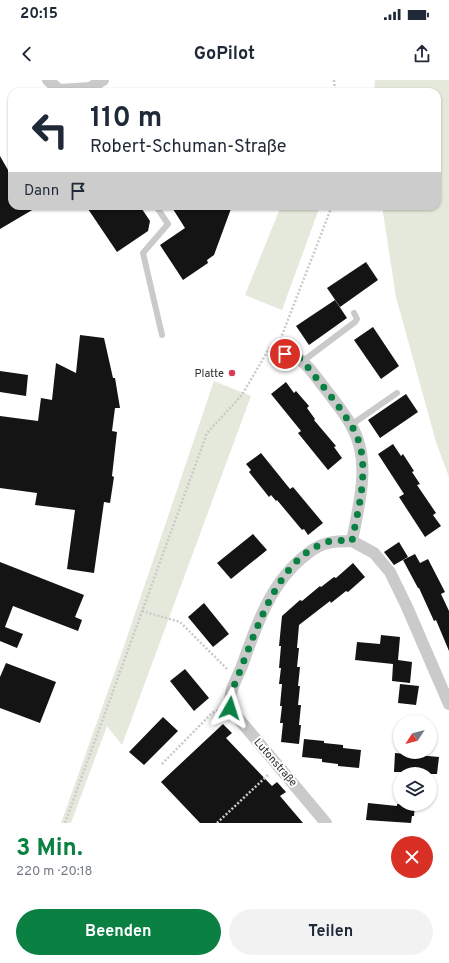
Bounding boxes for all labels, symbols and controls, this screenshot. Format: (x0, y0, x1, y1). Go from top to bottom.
text: 20:15 (20, 5, 58, 24)
icon: back (16, 43, 38, 65)
text: GoPilot (194, 43, 255, 66)
icon: share (411, 43, 433, 65)
text: 110 m (90, 101, 162, 137)
icon: left (24, 104, 76, 156)
text: Robert-Schuman-Straße (90, 136, 286, 159)
icon: arrive (67, 180, 89, 202)
text: Dann (24, 182, 59, 201)
pin (268, 337, 302, 371)
icon: arrive (274, 343, 296, 365)
place label: Platte (195, 367, 224, 381)
marker: Platte (227, 368, 237, 378)
position arrow (209, 687, 251, 729)
north arrow (393, 715, 437, 759)
map controls (393, 715, 437, 811)
street label: Lutonstraße (251, 736, 300, 790)
button: layers (393, 767, 437, 811)
text: 3 Min. (16, 834, 83, 864)
button: close (391, 836, 433, 878)
text: 220 m · 20:18 (16, 864, 92, 880)
button: Beenden (16, 909, 221, 955)
button: Teilen (229, 909, 433, 955)

